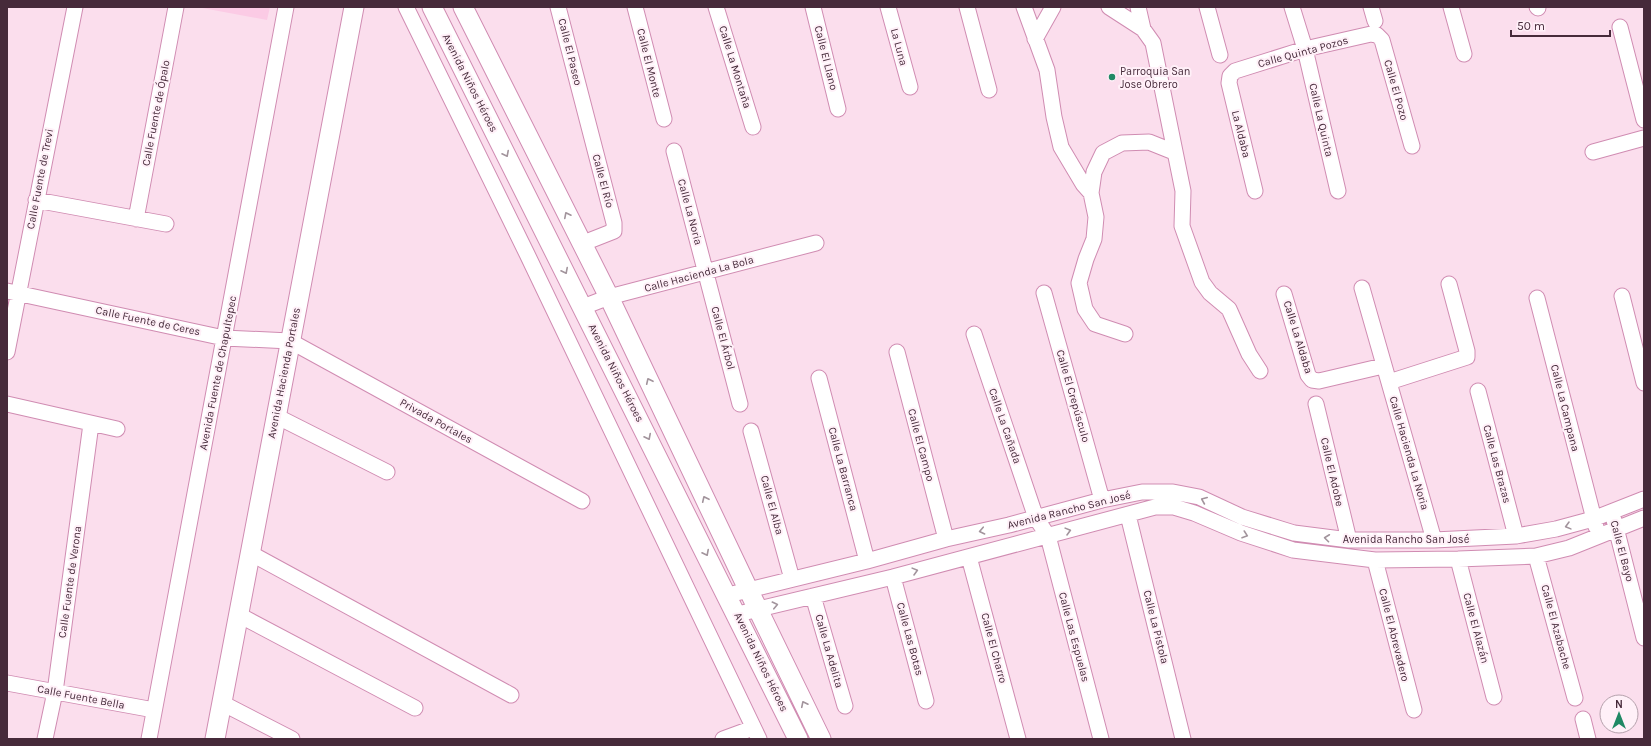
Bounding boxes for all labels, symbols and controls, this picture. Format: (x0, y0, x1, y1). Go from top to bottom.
scale bar (1511, 12, 1610, 38)
street label: Calle El Paseo (555, 17, 585, 87)
text: 50 m (1517, 19, 1545, 33)
street label: Calle La Montaña (716, 24, 754, 110)
street label: Calle El Llano (812, 24, 840, 92)
street label: Calle El Monte (634, 27, 664, 99)
street label: La Luna (888, 27, 910, 67)
street label: Avenida Niños Héroes (440, 32, 501, 135)
street label: Calle Quinta Pozos (1256, 34, 1350, 70)
street label: Calle El Pozo (1381, 58, 1411, 122)
street label: Calle Fuente de Ópalo (137, 59, 173, 167)
place label: Parroquia San Jose Obrero (1120, 65, 1191, 91)
marker: Parroquia San Jose Obrero (1107, 72, 1117, 82)
street label: Calle La Quinta (1306, 82, 1336, 158)
street label: La Aldaba (1229, 109, 1253, 159)
street label: Calle Fuente de Trevi (24, 128, 56, 230)
one-way arrow (501, 150, 509, 158)
street label: Calle El Río (590, 153, 616, 209)
street label: Calle La Noria (675, 178, 705, 246)
one-way arrow (564, 211, 572, 219)
street label: Calle Hacienda La Bola (643, 253, 755, 295)
one-way arrow (560, 266, 567, 274)
street label: Avenida Fuente de Chapultepec (197, 294, 239, 451)
street label: Calle La Aldaba (1281, 299, 1315, 375)
street label: Calle Fuente de Ceres (94, 304, 202, 338)
street label: Calle El Árbol (708, 304, 740, 371)
street label: Avenida Hacienda Portales (265, 306, 303, 440)
street label: Avenida Niños Héroes (586, 322, 647, 425)
street label: Calle El Crepúsculo (1054, 348, 1092, 444)
street label: Calle La Campana (1548, 363, 1582, 453)
one-way arrow (646, 378, 654, 386)
street label: Calle La Cañada (986, 386, 1024, 466)
street label: Calle Hacienda La Noria (1387, 395, 1431, 511)
street label: Privada Portales (397, 396, 475, 446)
street label: Calle El Campo (905, 407, 937, 483)
street label: Calle Las Brazas (1480, 423, 1514, 505)
street label: Calle La Barranca (826, 426, 860, 512)
one-way arrow (643, 433, 651, 440)
street label: Calle El Adobe (1318, 436, 1346, 508)
street label: Calle El Alba (758, 474, 786, 536)
street label: Avenida Rancho San José (1006, 488, 1132, 532)
one-way arrow (702, 495, 710, 503)
one-way arrow (1200, 496, 1207, 504)
street label: Calle El Bayo (1608, 519, 1636, 583)
one-way arrow (1565, 521, 1572, 530)
street label: Calle Fuente de Verona (56, 525, 84, 639)
one-way arrow (978, 527, 985, 535)
one-way arrow (1065, 527, 1071, 535)
one-way arrow (1242, 530, 1249, 538)
one-way arrow (1324, 533, 1330, 542)
street label: Avenida Rancho San José (1343, 533, 1470, 546)
one-way arrow (702, 549, 709, 556)
one-way arrow (912, 567, 919, 576)
street label: Calle El Azabache (1538, 583, 1574, 671)
street label: Calle El Abrevadero (1376, 587, 1412, 683)
street label: Calle La Pistola (1141, 589, 1171, 665)
street label: Calle Las Espuelas (1056, 591, 1092, 684)
street label: Calle El Alazán (1460, 591, 1492, 665)
one-way arrow (772, 601, 779, 609)
street label: Calle Las Botas (894, 601, 926, 677)
street label: Avenida Niños Héroes (731, 610, 791, 714)
street label: Calle El Charro (978, 611, 1010, 685)
street label: Calle La Adelita (812, 613, 846, 689)
street label: Calle Fuente Bella (36, 682, 126, 712)
north arrow (1599, 694, 1639, 734)
text: N (1615, 698, 1623, 711)
one-way arrow (801, 701, 809, 708)

